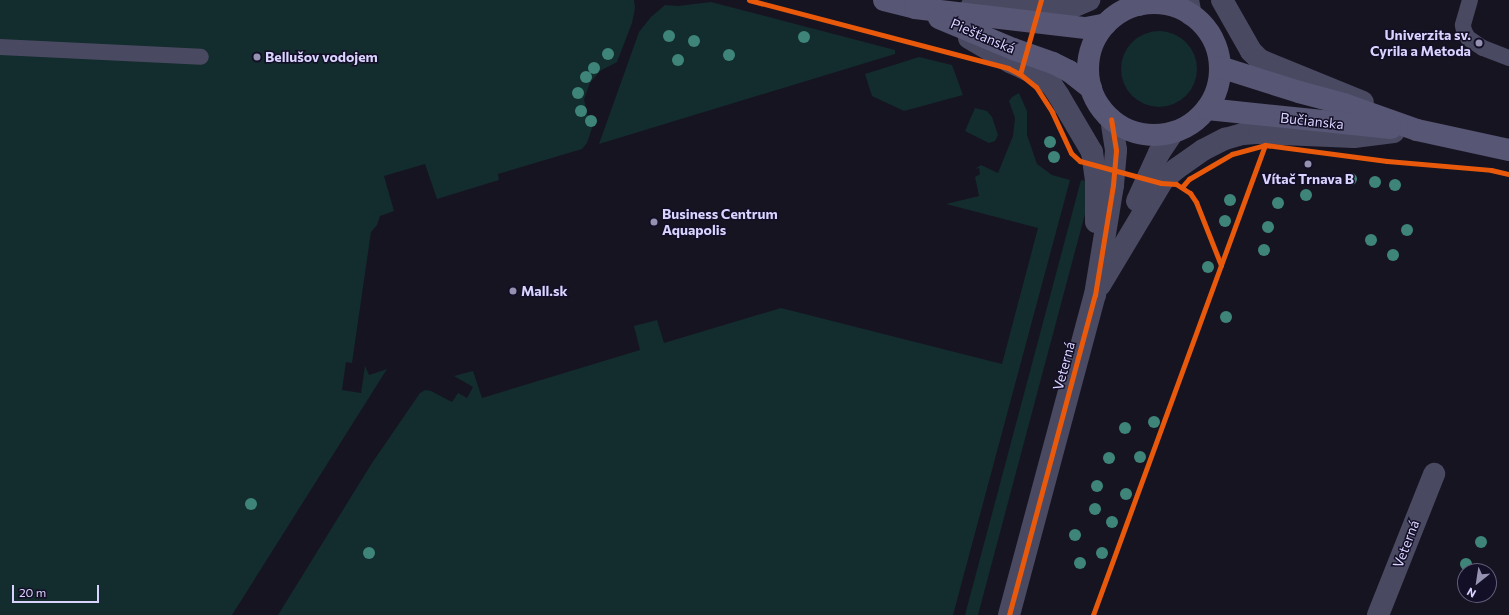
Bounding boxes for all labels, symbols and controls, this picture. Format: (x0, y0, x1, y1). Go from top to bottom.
street label: Piešťanská (948, 15, 1018, 57)
place label: Univerzita sv. Cyrila a Metoda (1370, 27, 1471, 60)
marker: Univerzita sv. Cyrila a Metoda (1474, 38, 1484, 48)
place label: Bellušov vodojem (265, 49, 378, 65)
marker: Bellušov vodojem (252, 52, 262, 62)
street label: Bučianska (1279, 109, 1345, 133)
marker: Vítač Trnava B (1303, 159, 1313, 169)
place label: Vítač Trnava B (1262, 171, 1354, 187)
place label: Business Centrum Aquapolis (662, 206, 778, 238)
marker: Business Centrum Aquapolis (649, 217, 659, 227)
place label: Mall.sk (521, 283, 568, 299)
marker: Mall.sk (508, 286, 518, 296)
street label: Veterná (1049, 340, 1079, 392)
street label: Veterná (1389, 518, 1423, 570)
north arrow (1457, 563, 1497, 603)
scale bar (14, 577, 101, 603)
text: 20 m (19, 585, 46, 599)
text: N (1464, 585, 1478, 601)

